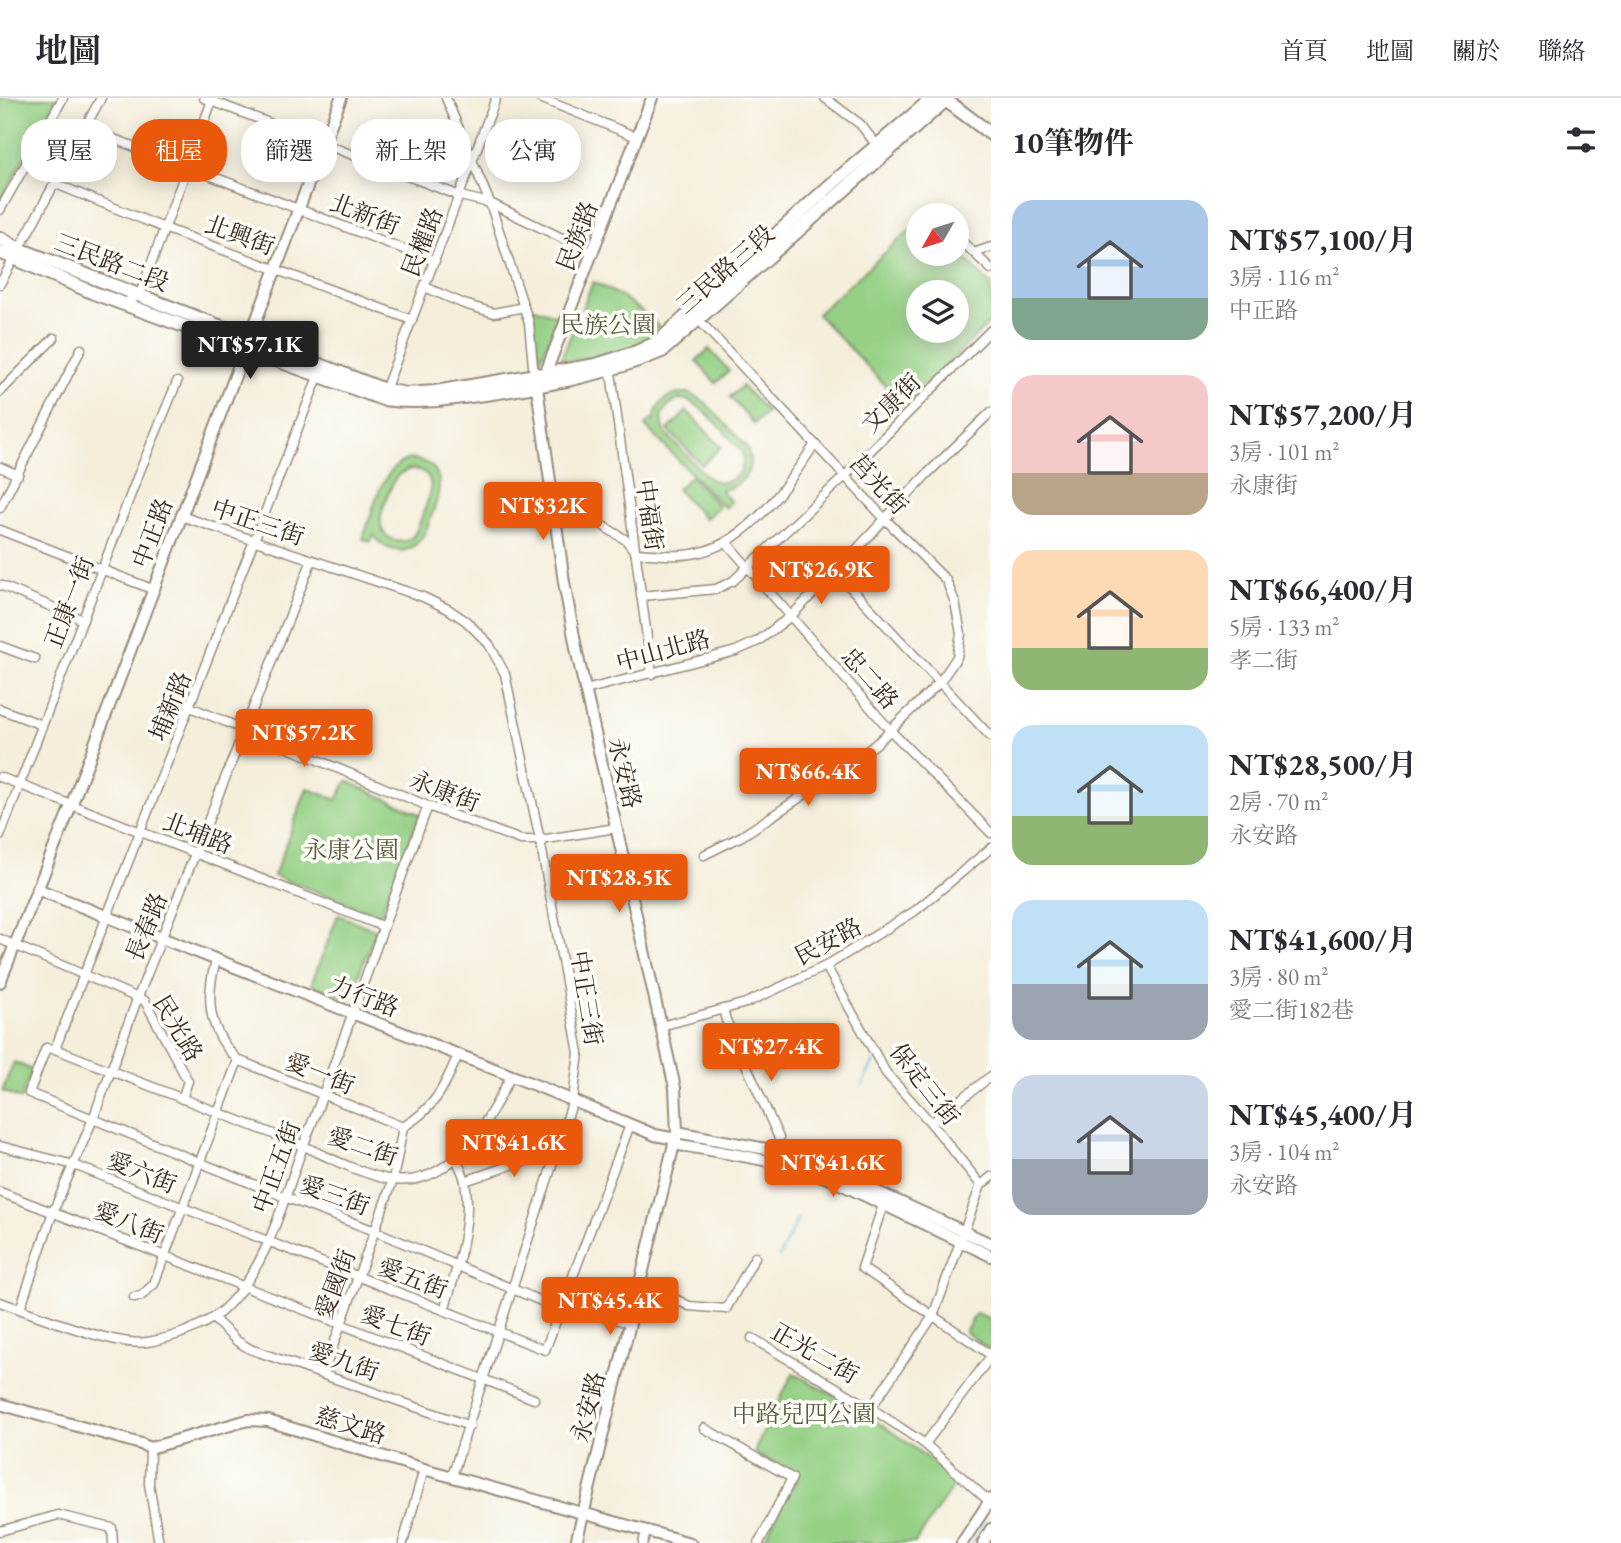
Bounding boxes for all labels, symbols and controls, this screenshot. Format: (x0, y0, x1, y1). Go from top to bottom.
text: 地圖 (35, 29, 101, 72)
text: 首頁 (1280, 35, 1328, 66)
text: 地圖 (1366, 35, 1414, 66)
text: 關於 (1452, 35, 1500, 66)
text: 聯絡 (1538, 35, 1586, 66)
chip: 買屋 (21, 119, 117, 182)
chip: 租屋 (131, 119, 227, 182)
chip: 篩選 (241, 119, 337, 182)
chip: 新上架 (351, 119, 471, 182)
chip: 公寓 (485, 119, 581, 182)
icon: filters (1562, 121, 1600, 159)
text: 10筆物件 (1012, 123, 1134, 162)
street label: 北新街 (326, 187, 404, 241)
street label: 民族路 (550, 197, 604, 275)
street label: 民權路 (395, 203, 449, 281)
north arrow (906, 203, 970, 266)
map controls (906, 203, 969, 343)
street label: 北興街 (201, 208, 279, 262)
street label: 三民路三段 (670, 218, 780, 320)
text: NT$57,100/月 (1229, 220, 1417, 259)
street label: 三民路二段 (50, 226, 174, 298)
icon: home (1068, 228, 1152, 312)
text: 3房 · 116 m² (1229, 262, 1339, 292)
button: layers (906, 280, 969, 343)
text: 中正路 (1229, 295, 1298, 325)
park label: 民族公園 (560, 309, 656, 340)
pin: NT$57.1K (178, 322, 322, 381)
text: NT$57.1K (198, 329, 302, 359)
street label: 文康街 (855, 367, 927, 439)
text: NT$57,200/月 (1229, 395, 1417, 434)
icon: home (1068, 403, 1152, 487)
text: 3房 · 101 m² (1229, 437, 1339, 467)
street label: 莒光街 (843, 447, 915, 521)
text: 永康街 (1229, 470, 1298, 500)
street label: 中福街 (630, 477, 670, 553)
pin: NT$32K (486, 482, 600, 542)
text: NT$32K (499, 490, 587, 520)
street label: 中正三街 (208, 492, 308, 552)
street label: 中正路 (125, 494, 179, 572)
pin: NT$26.9K (749, 546, 893, 606)
street label: 正康一街 (37, 552, 101, 652)
text: NT$26.9K (769, 554, 873, 584)
text: NT$66,400/月 (1229, 570, 1417, 609)
icon: home (1068, 578, 1152, 662)
text: 5房 · 133 m² (1229, 612, 1339, 642)
street label: 中山北路 (613, 623, 713, 677)
street label: 忠二路 (835, 641, 905, 715)
text: 孝二街 (1229, 645, 1298, 675)
street label: 埔新路 (142, 667, 198, 745)
pin: NT$57.2K (232, 710, 376, 769)
text: NT$57.2K (252, 717, 356, 747)
street label: 永安路 (602, 734, 648, 812)
text: NT$28,500/月 (1229, 745, 1417, 784)
pin: NT$66.4K (736, 748, 880, 808)
icon: home (1068, 753, 1152, 837)
text: NT$66.4K (756, 756, 860, 786)
street label: 永康街 (406, 764, 484, 818)
text: 2房 · 70 m² (1229, 787, 1328, 817)
street label: 北埔路 (159, 806, 237, 860)
text: 永安路 (1229, 820, 1298, 850)
park label: 永康公園 (303, 834, 399, 865)
pin: NT$28.5K (547, 854, 691, 914)
text: NT$28.5K (567, 862, 671, 892)
street label: 長春路 (118, 888, 174, 966)
street label: 民安路 (789, 910, 867, 972)
text: NT$41,600/月 (1229, 920, 1417, 959)
icon: home (1068, 928, 1152, 1012)
street label: 中正三街 (564, 948, 610, 1048)
text: 3房 · 80 m² (1229, 962, 1328, 992)
street label: 力行路 (325, 969, 403, 1023)
street label: 民光路 (146, 989, 210, 1067)
text: 愛二街182巷 (1229, 995, 1354, 1025)
pin: NT$27.4K (699, 1024, 843, 1083)
text: NT$27.4K (719, 1031, 823, 1061)
street label: 保定三街 (883, 1037, 967, 1131)
street label: 愛一街 (281, 1045, 359, 1101)
text: NT$45,400/月 (1229, 1095, 1417, 1134)
icon: home (1068, 1103, 1152, 1187)
street label: 中正五街 (245, 1117, 307, 1217)
pin: NT$41.6K (442, 1119, 586, 1179)
street label: 愛二街 (324, 1120, 402, 1172)
text: NT$41.6K (462, 1127, 566, 1157)
text: 3房 · 104 m² (1229, 1137, 1339, 1167)
pin: NT$41.6K (761, 1140, 905, 1199)
street label: 愛六街 (103, 1144, 181, 1200)
text: NT$41.6K (781, 1147, 885, 1177)
street label: 愛三街 (296, 1168, 374, 1222)
text: 永安路 (1229, 1170, 1298, 1200)
street label: 愛八街 (90, 1194, 168, 1250)
street label: 愛國街 (308, 1245, 362, 1323)
street label: 愛五街 (374, 1251, 452, 1305)
pin: NT$45.4K (538, 1278, 682, 1337)
text: NT$45.4K (558, 1285, 662, 1315)
street label: 愛七街 (357, 1298, 435, 1352)
street label: 正光二街 (766, 1316, 864, 1390)
street label: 愛九街 (305, 1335, 383, 1387)
street label: 永安路 (564, 1368, 612, 1446)
park label: 中路兒四公園 (732, 1398, 876, 1429)
street label: 慈文路 (312, 1400, 390, 1450)

